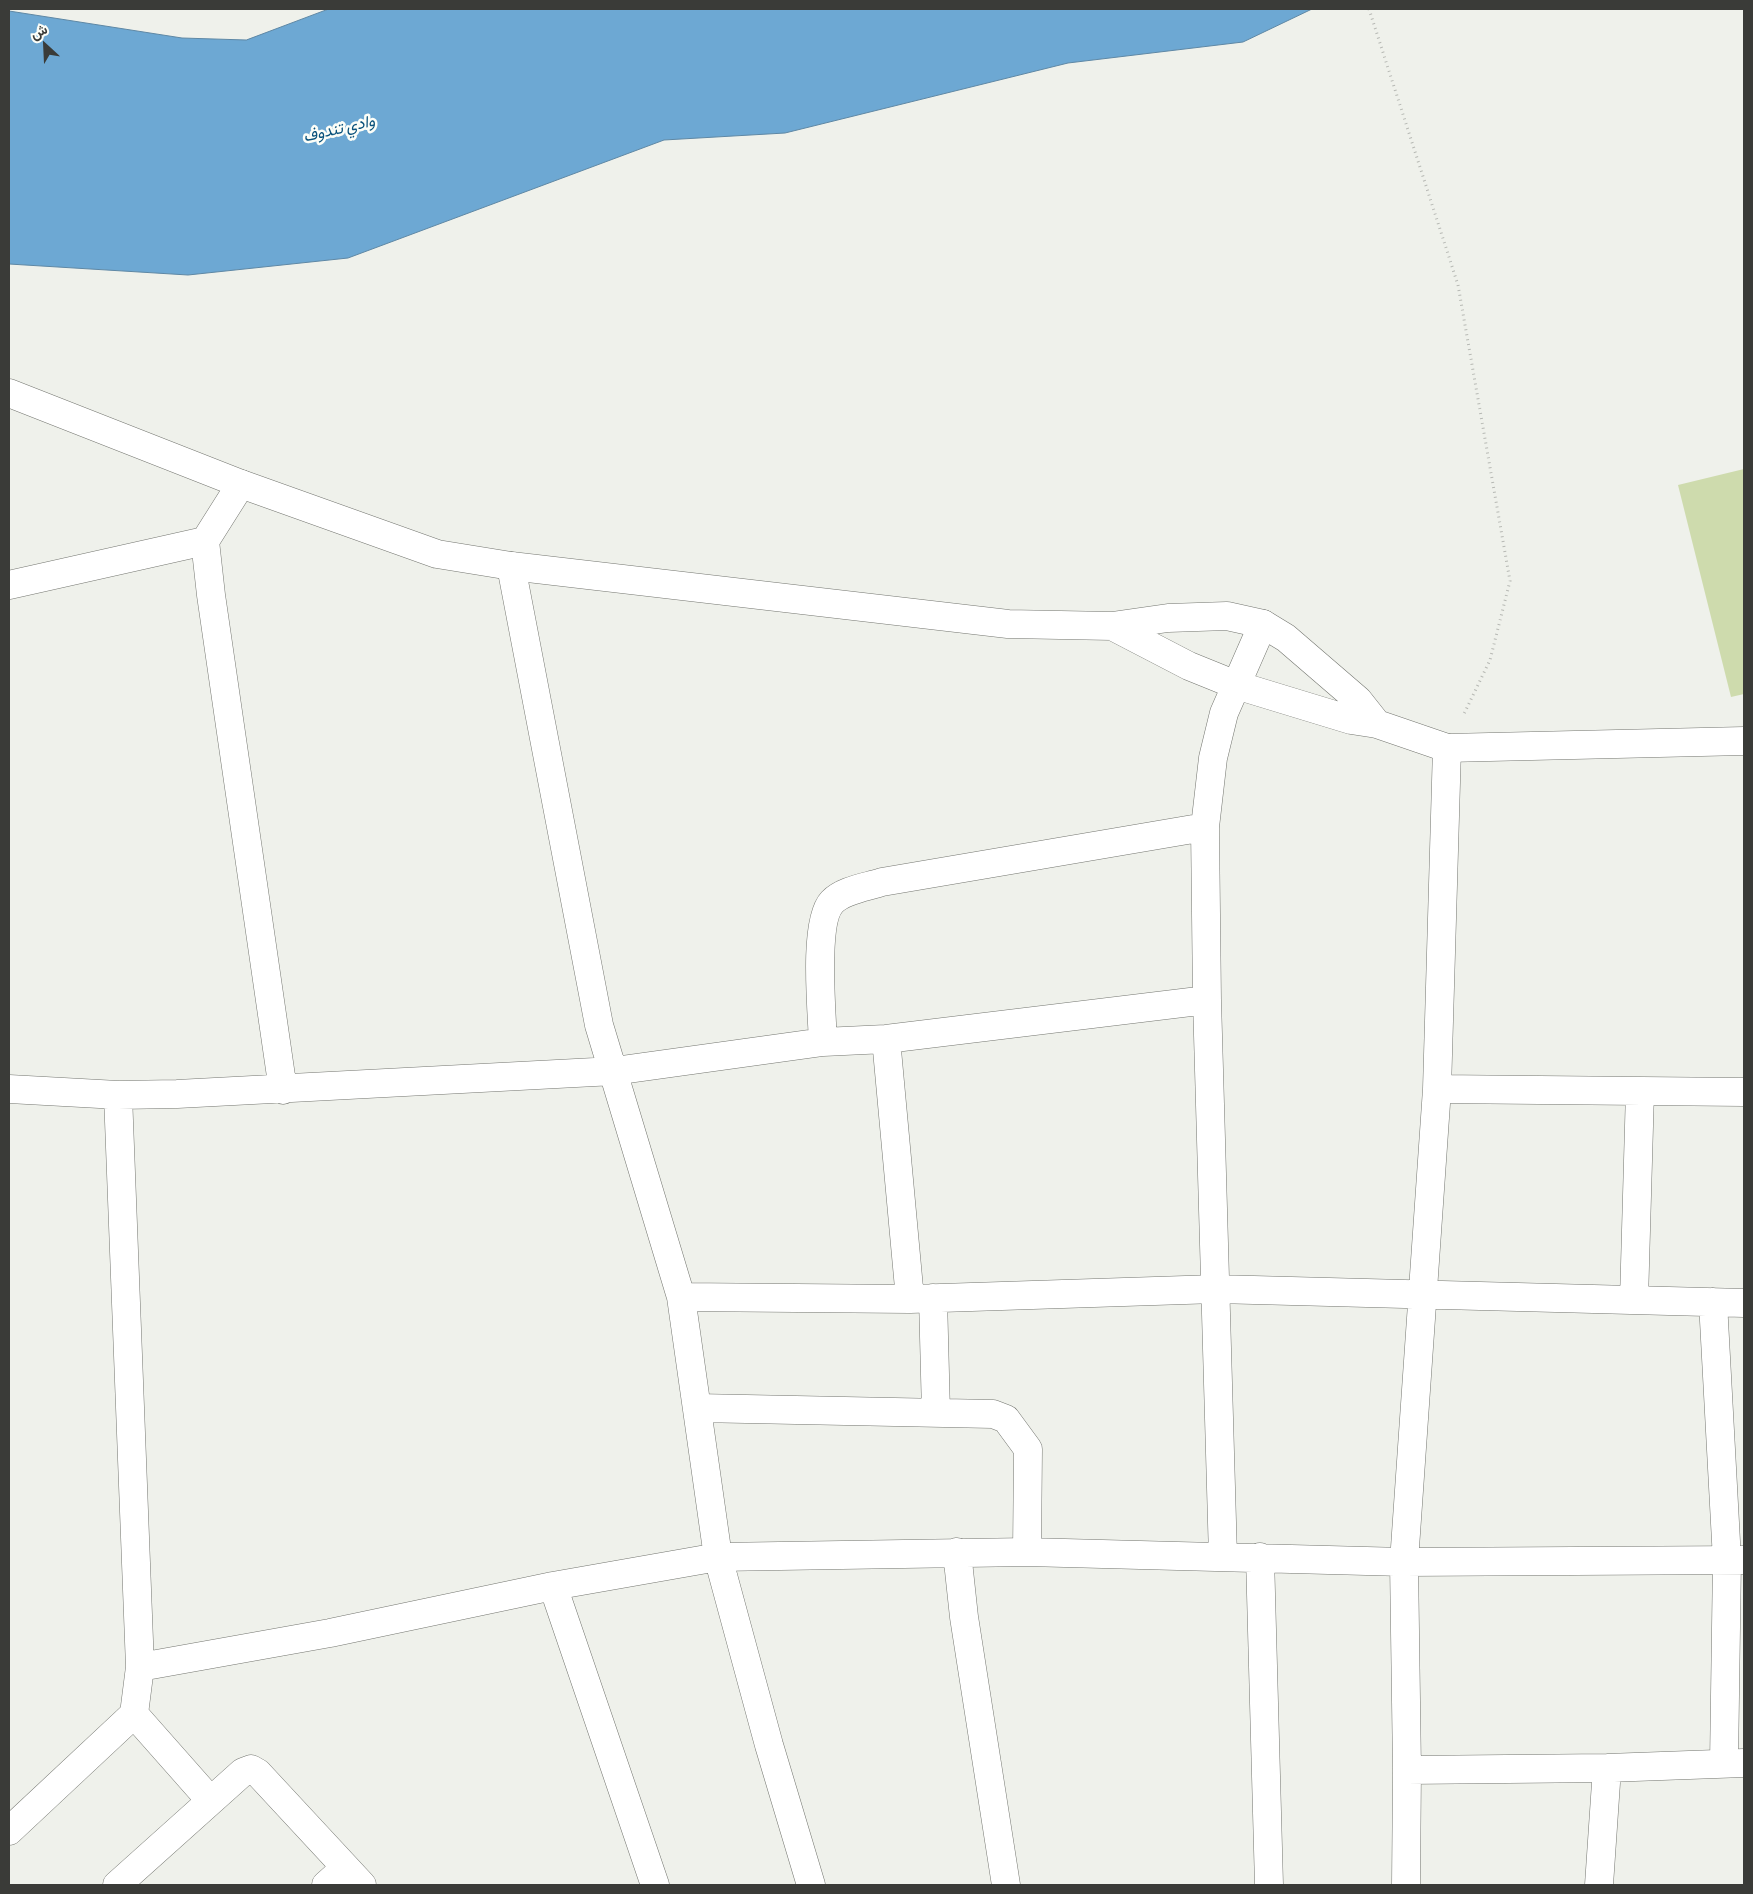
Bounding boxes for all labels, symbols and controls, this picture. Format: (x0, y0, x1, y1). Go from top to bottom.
north arrow (20, 20, 70, 70)
text: ش (27, 20, 50, 43)
water label: وادي تندوف (301, 111, 377, 147)

